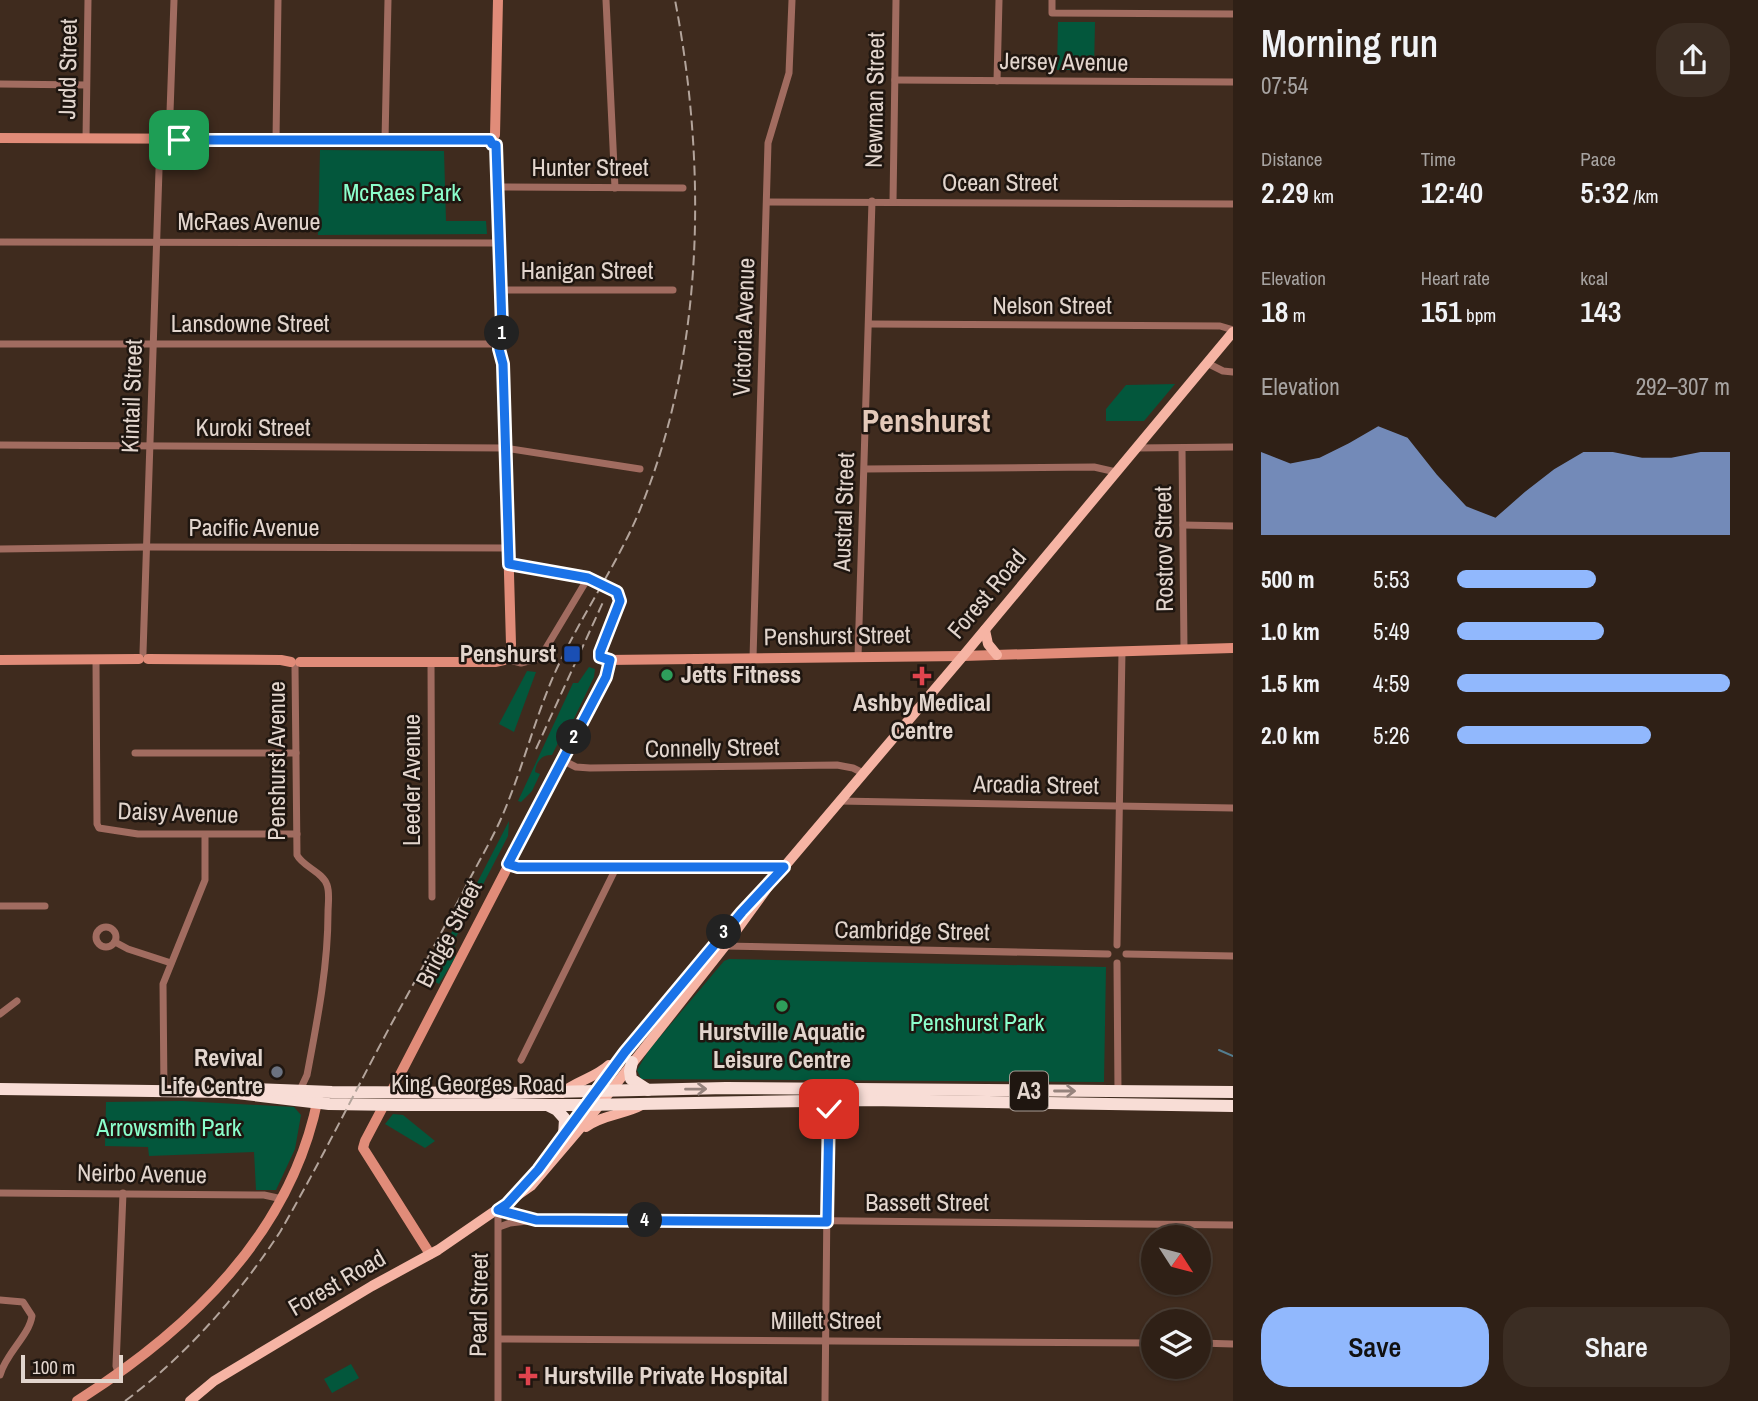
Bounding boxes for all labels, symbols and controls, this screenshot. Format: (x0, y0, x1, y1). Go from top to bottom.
street label: Judd Street (50, 18, 84, 120)
text: Morning run (1261, 18, 1438, 69)
button: share (1656, 23, 1730, 97)
street label: Newman Street (857, 31, 891, 168)
street label: Jersey Avenue (999, 44, 1129, 78)
text: 07:54 (1261, 70, 1308, 101)
pin (149, 110, 209, 170)
icon: arrive (160, 121, 198, 159)
text: Distance (1261, 146, 1322, 172)
text: Time (1421, 146, 1456, 172)
text: Pace (1580, 146, 1616, 172)
street label: Hunter Street (531, 151, 649, 183)
street label: Ocean Street (942, 166, 1059, 198)
text: 2.29 (1261, 172, 1309, 212)
text: 12:40 (1421, 172, 1483, 212)
text: 5:32 (1580, 172, 1629, 212)
park label: McRaes Park (343, 176, 461, 208)
text: km (1309, 183, 1334, 209)
text: /km (1629, 183, 1659, 209)
street label: McRaes Avenue (178, 205, 320, 237)
street label: Hanigan Street (521, 254, 654, 286)
street label: Victoria Avenue (725, 257, 761, 397)
text: Elevation (1261, 265, 1326, 291)
text: Heart rate (1421, 265, 1490, 291)
text: kcal (1580, 265, 1608, 291)
street label: Nelson Street (992, 289, 1112, 321)
text: 18 (1261, 291, 1288, 331)
text: 151 (1421, 291, 1462, 331)
text: 143 (1580, 291, 1621, 331)
text: m (1288, 302, 1306, 328)
text: bpm (1462, 302, 1496, 328)
street label: Lansdowne Street (171, 307, 330, 339)
pin: 1 (484, 316, 520, 350)
text: 1 (497, 319, 506, 345)
street label: Kintail Street (113, 338, 149, 453)
text: Elevation (1261, 371, 1340, 402)
text: 292–307 m (1636, 371, 1730, 402)
district label: Penshurst (862, 399, 990, 442)
street label: Kuroki Street (196, 411, 311, 443)
street label: Austral Street (825, 451, 861, 573)
street label: Rostrov Street (1146, 485, 1180, 612)
street label: Pacific Avenue (189, 511, 319, 543)
street label: Forest Road (939, 542, 1033, 645)
text: 500 m (1261, 564, 1314, 595)
text: 5:53 (1373, 564, 1410, 595)
text: 1.0 km (1261, 616, 1320, 647)
text: 5:49 (1373, 616, 1410, 647)
street label: Penshurst Street (763, 618, 911, 652)
place label: Penshurst (460, 637, 556, 669)
marker: Penshurst (562, 644, 582, 664)
place label: Jetts Fitness (681, 658, 801, 690)
marker: Ashby Medical Centre (912, 666, 932, 686)
marker: Jetts Fitness (659, 667, 675, 683)
text: 1.5 km (1261, 668, 1320, 699)
text: 4:59 (1373, 668, 1410, 699)
street label: Penshurst Avenue (260, 681, 292, 841)
place label: Ashby Medical Centre (853, 686, 991, 746)
street label: Leeder Avenue (395, 714, 427, 846)
pin: 2 (556, 720, 592, 754)
text: 2.0 km (1261, 720, 1320, 751)
text: 5:26 (1373, 720, 1410, 751)
text: 2 (569, 723, 578, 749)
street label: Connelly Street (644, 730, 780, 764)
street label: Arcadia Street (972, 767, 1100, 801)
street label: Daisy Avenue (117, 794, 239, 830)
street label: Bridge Street (408, 874, 489, 992)
street label: Cambridge Street (834, 913, 990, 947)
pin: 3 (706, 914, 742, 950)
text: 3 (719, 918, 728, 944)
marker: Hurstville Aquatic Leisure Centre (774, 998, 790, 1014)
park label: Penshurst Park (910, 1006, 1044, 1038)
place label: Hurstville Aquatic Leisure Centre (699, 1015, 865, 1075)
place label: Revival Life Centre (160, 1041, 263, 1101)
marker: Revival Life Centre (269, 1064, 285, 1080)
street label: King Georges Road (391, 1067, 565, 1099)
road number: A3 (1010, 1072, 1048, 1110)
pin (799, 1079, 859, 1139)
one-way arrow (684, 1082, 707, 1096)
one-way arrow (1053, 1084, 1076, 1098)
icon: check (810, 1090, 848, 1128)
park label: Arrowsmith Park (95, 1111, 242, 1143)
street label: Neirbo Avenue (77, 1156, 207, 1190)
street label: Bassett Street (865, 1186, 989, 1218)
pin: 4 (628, 1202, 662, 1238)
text: 4 (640, 1206, 649, 1232)
north arrow (1141, 1225, 1211, 1295)
map controls (1141, 1225, 1211, 1379)
street label: Forest Road (282, 1241, 391, 1323)
street label: Pearl Street (461, 1252, 495, 1357)
street label: Millett Street (771, 1304, 882, 1336)
button: Save (1261, 1307, 1489, 1387)
button: Share (1503, 1307, 1730, 1387)
button: layers (1141, 1309, 1211, 1379)
scale bar (21, 1352, 122, 1384)
text: 100 m (32, 1354, 75, 1380)
place label: Hurstville Private Hospital (544, 1359, 788, 1391)
marker: Hurstville Private Hospital (518, 1366, 538, 1386)

